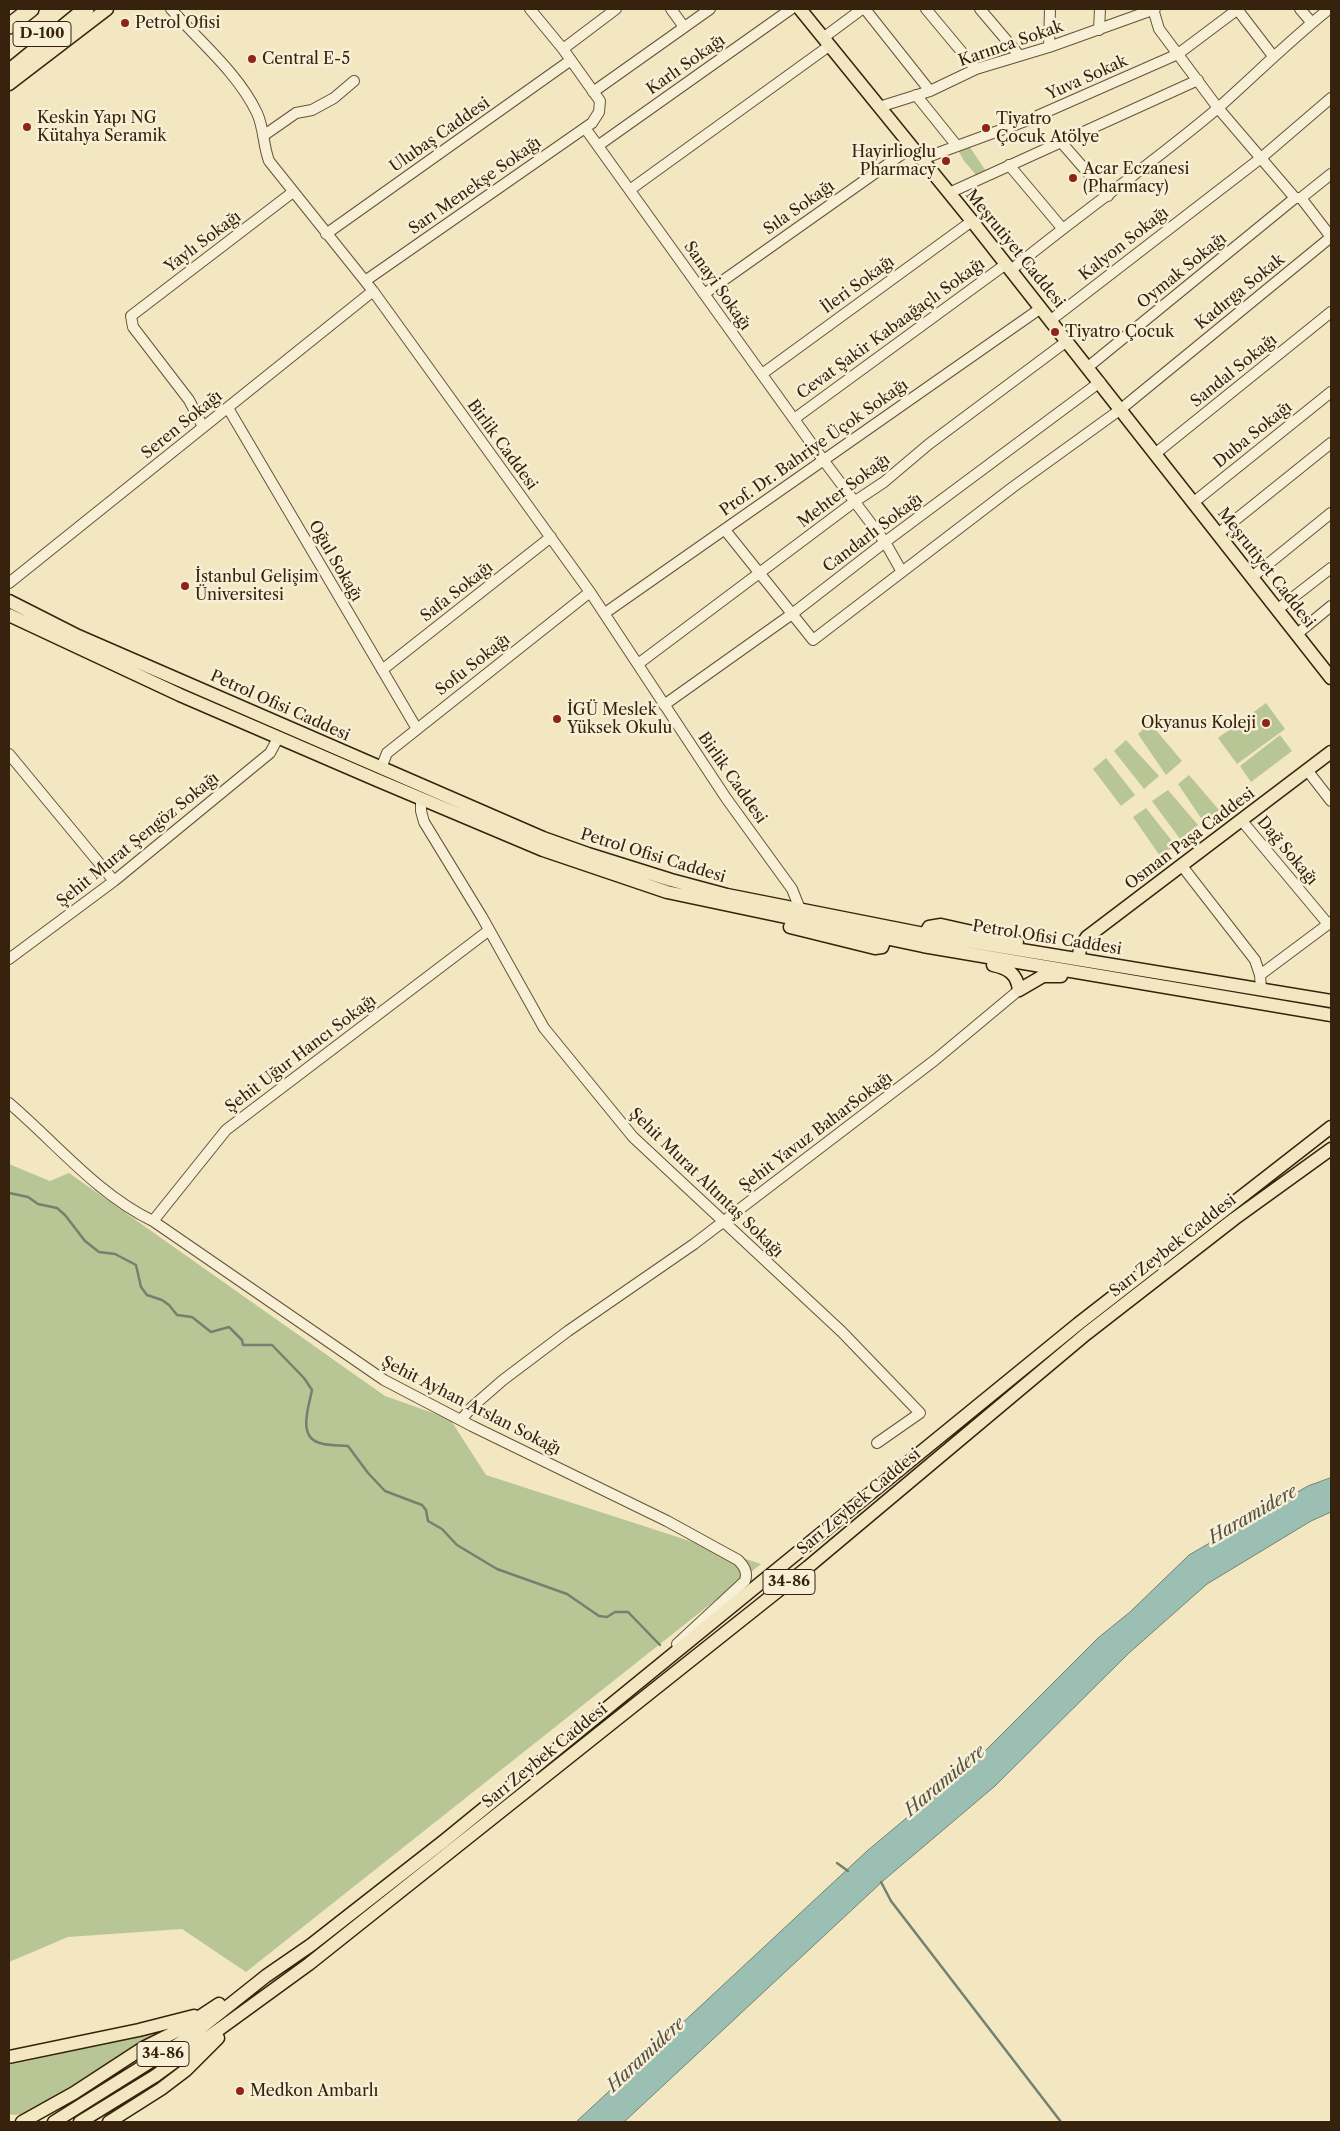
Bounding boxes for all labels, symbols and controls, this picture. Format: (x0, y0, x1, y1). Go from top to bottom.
place label: Petrol Ofisi (135, 13, 220, 33)
marker: Petrol Ofisi (119, 17, 131, 29)
street label: Karınca Sokak (956, 17, 1066, 71)
road number: D-100 (13, 22, 71, 46)
street label: Karlı Sokağı (643, 31, 729, 99)
place label: Central E-5 (262, 49, 350, 69)
street label: Yuva Sokak (1043, 52, 1131, 104)
marker: Central E-5 (246, 53, 258, 65)
street label: Ulubaş Caddesi (386, 93, 494, 177)
place label: Keskin Yapı NG Kütahya Seramik (37, 108, 167, 146)
place label: Tiyatro Çocuk Atölye (996, 109, 1099, 147)
marker: Keskin Yapı NG Kütahya Seramik (21, 121, 33, 133)
marker: Tiyatro Çocuk Atölye (980, 122, 992, 134)
street label: Sarı Menekşe Sokağı (405, 133, 545, 239)
place label: Hayirlioglu Pharmacy (851, 142, 936, 180)
marker: Hayirlioglu Pharmacy (940, 155, 952, 167)
place label: Acar Eczanesi (Pharmacy) (1083, 159, 1189, 197)
marker: Acar Eczanesi (Pharmacy) (1067, 172, 1079, 184)
street label: Sıla Sokağı (760, 177, 838, 239)
street label: Meşrutiyet Caddesi (961, 186, 1069, 312)
street label: Kalyon Sokağı (1076, 203, 1172, 285)
street label: Yaylı Sokağı (161, 207, 245, 277)
street label: Oymak Sokağı (1134, 229, 1230, 313)
street label: Sanayi Sokağı (679, 238, 755, 334)
street label: Kadırga Sokak (1192, 250, 1288, 334)
street label: İleri Sokağı (818, 252, 898, 318)
street label: Cevat Şakir Kabaağaçlı Sokağı (794, 254, 988, 404)
place label: Tiyatro Çocuk (1065, 322, 1174, 342)
marker: Tiyatro Çocuk (1049, 326, 1061, 338)
street label: Sandal Sokağı (1187, 330, 1281, 412)
street label: Prof. Dr. Bahriye Üçok Sokağı (716, 376, 912, 520)
street label: Seren Sokağı (138, 387, 226, 463)
street label: Birlik Caddesi (463, 396, 541, 494)
street label: Duba Sokağı (1210, 398, 1296, 472)
street label: Mehter Sokağı (794, 450, 894, 532)
street label: Candarlı Sokağı (819, 489, 927, 577)
street label: Meşrutiyet Caddesi (1213, 504, 1319, 632)
street label: Oğul Sokağı (304, 517, 366, 605)
street label: Safa Sokağı (417, 558, 497, 626)
place label: İstanbul Gelişim Üniversitesi (195, 567, 319, 605)
marker: İstanbul Gelişim Üniversitesi (179, 580, 191, 592)
street label: Sofu Sokağı (432, 630, 514, 700)
street label: Petrol Ofisi Caddesi (207, 667, 353, 745)
place label: İGÜ Meslek Yüksek Okulu (567, 700, 672, 738)
marker: İGÜ Meslek Yüksek Okulu (551, 713, 563, 725)
place label: Okyanus Koleji (1141, 713, 1256, 733)
marker: Okyanus Koleji (1260, 717, 1272, 729)
street label: Birlik Caddesi (693, 729, 771, 827)
street label: Şehit Murat Şengöz Sokağı (53, 769, 223, 911)
street label: Osman Paşa Caddesi (1121, 784, 1259, 894)
street label: Dağ Sokağı (1253, 813, 1321, 889)
street label: Petrol Ofisi Caddesi (578, 825, 728, 887)
street label: Petrol Ofisi Caddesi (971, 917, 1123, 959)
street label: Şehit Uğur Hancı Sokağı (222, 991, 380, 1117)
street label: Şehit Yavuz BaharSokağı (736, 1068, 896, 1196)
street label: Şehit Murat Altıntaş Sokağı (625, 1104, 787, 1262)
street label: Sarı Zeybek Caddesi (1106, 1191, 1240, 1301)
street label: Şehit Ayhan Arslan Sokağı (378, 1352, 564, 1460)
street label: Sarı Zeybek Caddesi (793, 1445, 925, 1559)
water label: Haramidere (1205, 1481, 1301, 1549)
road number: 34-86 (763, 1570, 815, 1594)
street label: Sarı Zeybek Caddesi (479, 1700, 611, 1812)
water label: Haramidere (900, 1741, 990, 1821)
water label: Haramidere (602, 2013, 690, 2097)
road number: 34-86 (137, 2042, 189, 2066)
place label: Medkon Ambarlı (250, 2081, 378, 2101)
marker: Medkon Ambarlı (234, 2085, 246, 2097)

